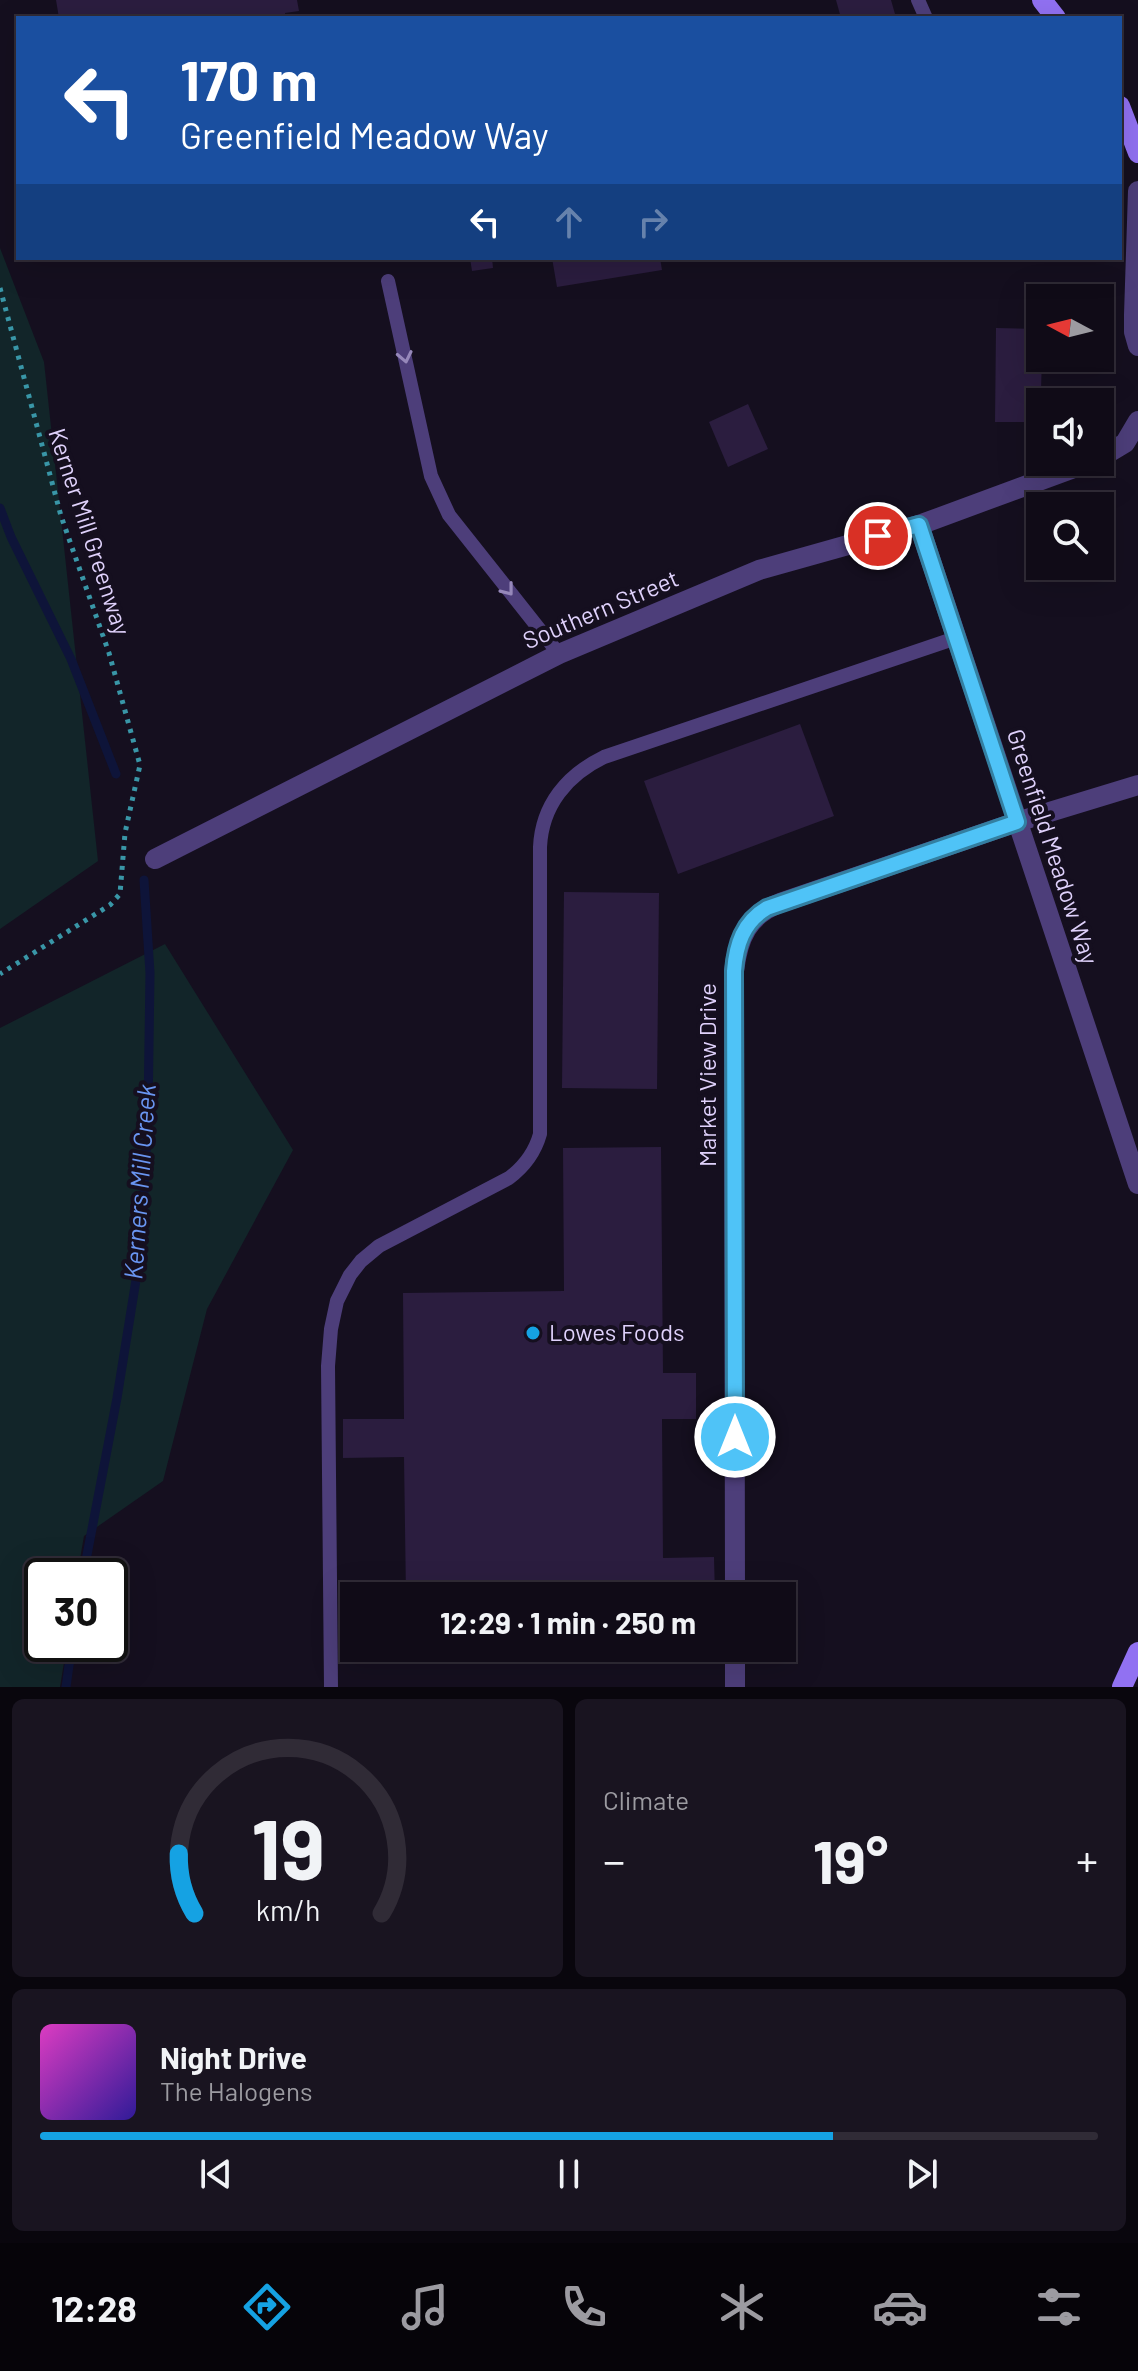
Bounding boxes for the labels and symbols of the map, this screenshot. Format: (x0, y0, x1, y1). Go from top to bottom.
north arrow (1026, 284, 1114, 372)
one-way arrow (396, 350, 413, 364)
street label: Kerner Mill Greenway (43, 424, 138, 639)
pin (844, 502, 912, 570)
street label: Southern Street (518, 563, 683, 654)
one-way arrow (499, 581, 513, 596)
street label: Greenfield Meadow Way (1002, 725, 1105, 968)
street label: Market View Drive (692, 983, 721, 1167)
water label: Kerners Mill Creek (116, 1083, 161, 1281)
place label: Lowes Foods (549, 1317, 685, 1346)
marker: Lowes Foods (524, 1324, 542, 1342)
position arrow (693, 1395, 777, 1479)
speed limit sign: 30 (24, 1558, 128, 1662)

